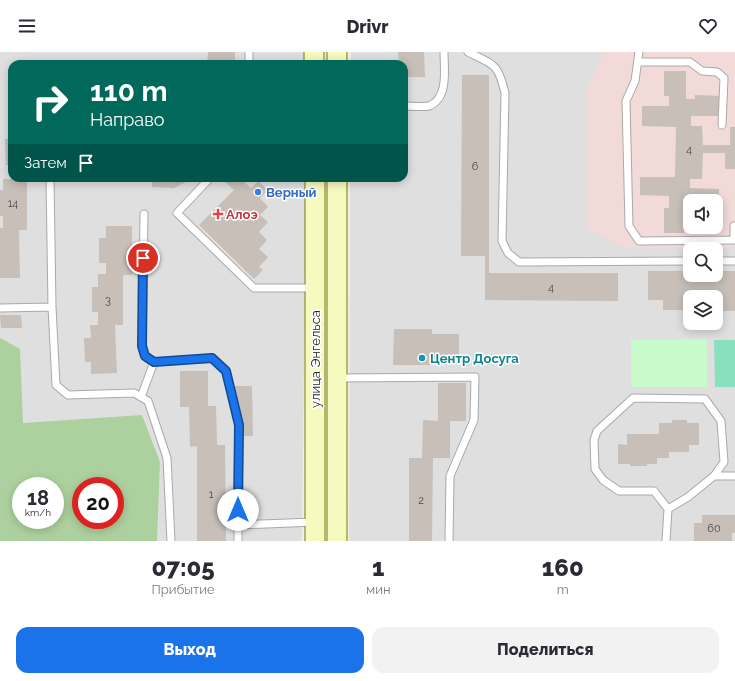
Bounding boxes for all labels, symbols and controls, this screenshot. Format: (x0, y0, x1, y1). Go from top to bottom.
icon: menu (16, 15, 38, 37)
icon: heart (697, 15, 719, 37)
text: Drivr (346, 16, 389, 37)
text: 110 m (90, 75, 168, 108)
icon: right (24, 76, 76, 128)
text: Направо (90, 109, 164, 130)
house number: 4 (686, 143, 692, 156)
icon: arrive (75, 152, 97, 174)
text: Затем (24, 154, 67, 172)
house number: 6 (472, 160, 479, 173)
place label: Верный (266, 185, 317, 200)
marker: Верный (253, 187, 263, 197)
map controls (683, 194, 723, 330)
button: sound (683, 194, 723, 234)
house number: 14 (8, 197, 18, 210)
place label: Алоэ (226, 207, 258, 222)
marker: Алоэ (213, 209, 223, 219)
pin (126, 241, 160, 275)
button: search (683, 242, 723, 282)
icon: arrive (132, 247, 154, 269)
house number: 4 (548, 281, 554, 294)
button: layers (683, 290, 723, 330)
house number: 3 (105, 294, 111, 307)
street label: улица Энгельса (308, 310, 323, 408)
place label: Центр Досуга (430, 351, 519, 366)
marker: Центр Досуга (417, 353, 427, 363)
speed limit sign: 20 (72, 477, 124, 529)
text: 18 (27, 486, 49, 510)
house number: 1 (209, 488, 214, 501)
position arrow (217, 489, 259, 531)
house number: 2 (418, 494, 424, 507)
text: km/h (25, 507, 51, 518)
house number: 60 (707, 522, 721, 535)
text: 07:05 (151, 553, 215, 582)
text: 1 (372, 553, 384, 582)
text: 160 (542, 553, 584, 582)
text: Прибытие (151, 582, 215, 597)
text: мин (366, 582, 390, 597)
text: m (557, 582, 569, 597)
button: Выход (16, 627, 364, 673)
button: Поделиться (372, 627, 719, 673)

